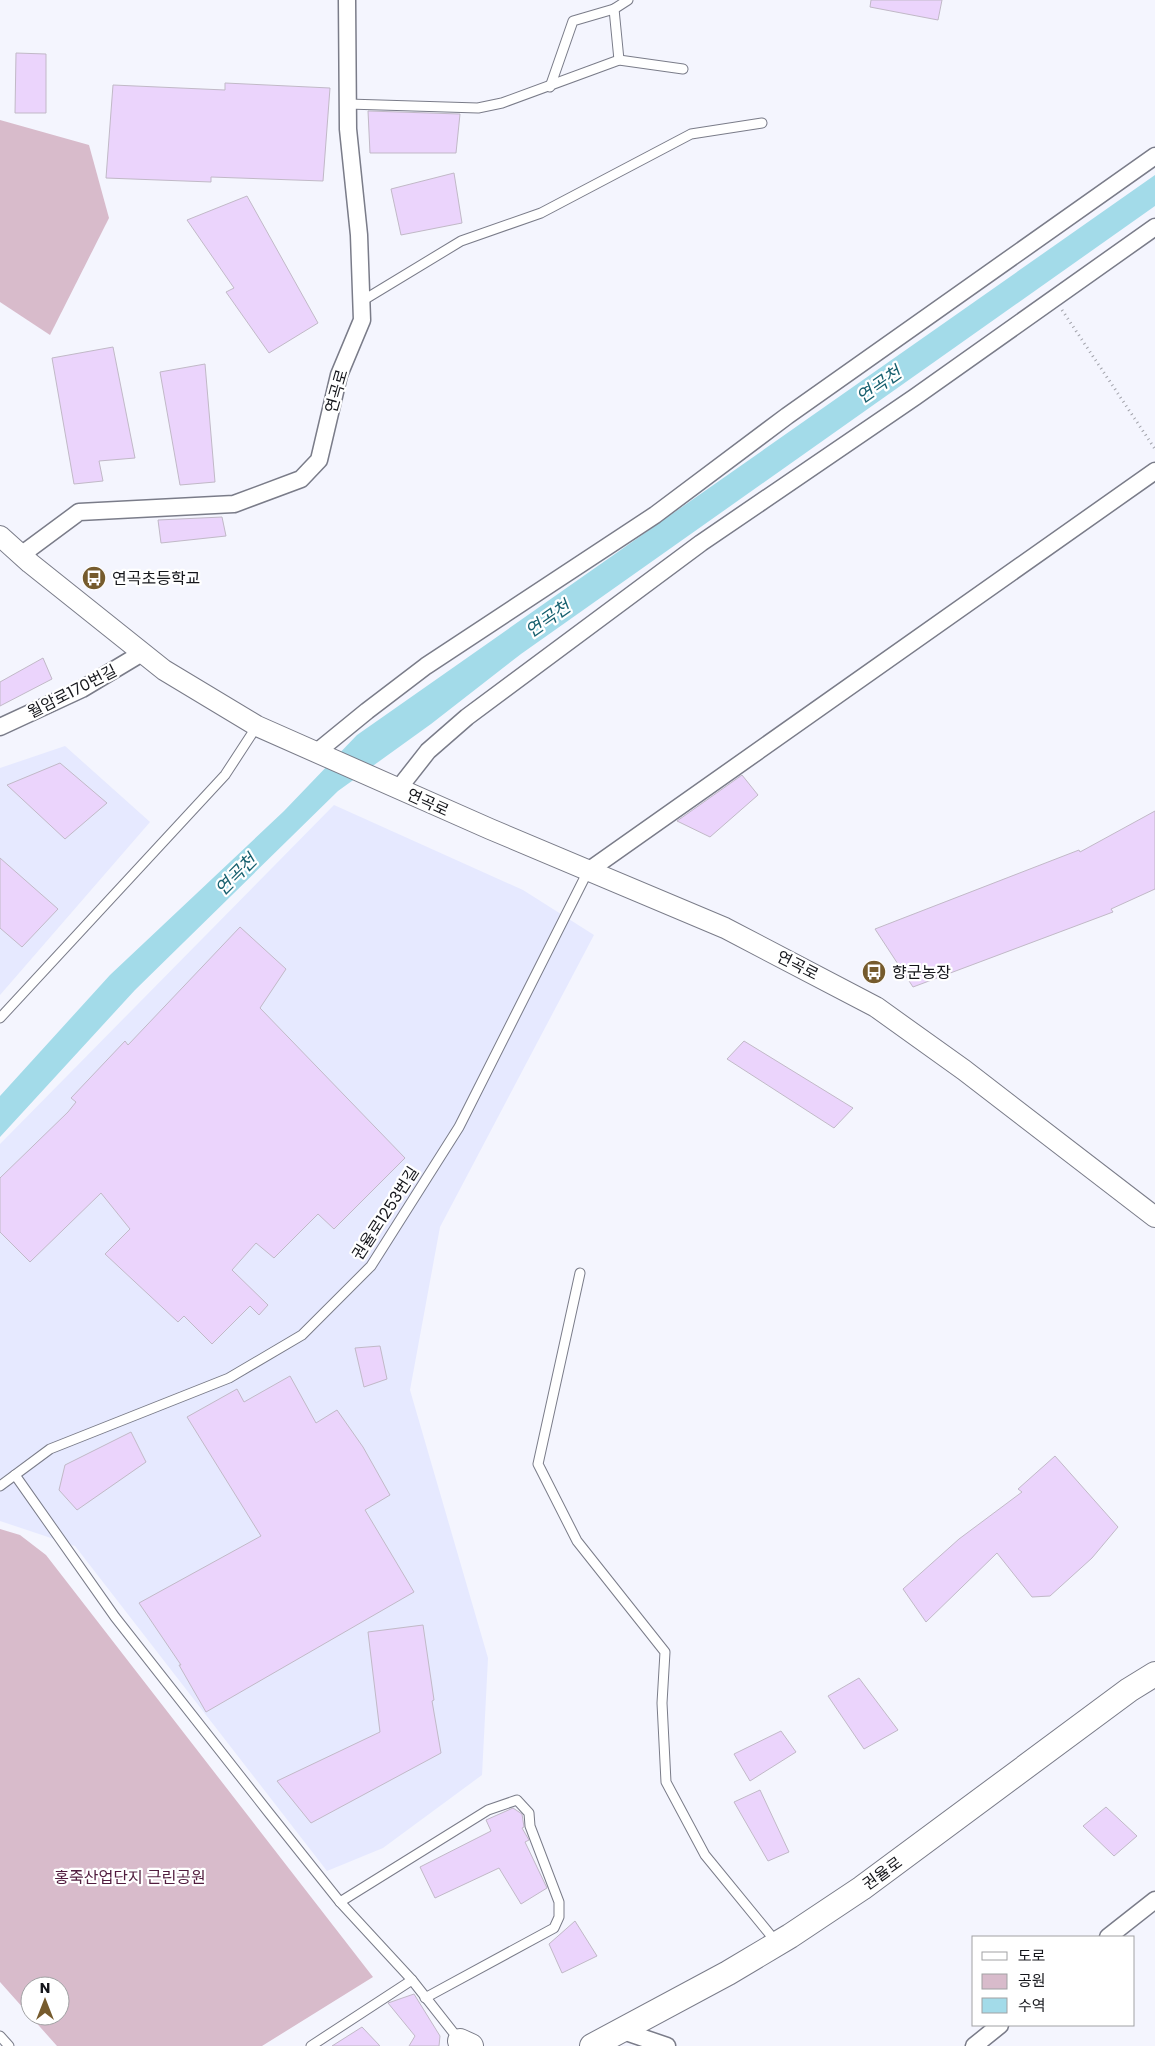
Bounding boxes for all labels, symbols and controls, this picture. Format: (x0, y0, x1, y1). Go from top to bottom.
water label: 연곡천 (851, 359, 908, 409)
street label: 연곡로 (319, 366, 354, 416)
bus stop icon: 연곡초등학교 (81, 565, 107, 591)
place label: 연곡초등학교 (112, 567, 200, 590)
water label: 연곡천 (520, 593, 577, 643)
street label: 월암로170번길 (24, 659, 121, 724)
street label: 연곡로 (403, 783, 453, 822)
water label: 연곡천 (209, 847, 264, 901)
street label: 연곡로 (773, 945, 823, 986)
bus stop icon: 향군농장 (861, 959, 887, 985)
place label: 향군농장 (892, 961, 951, 984)
street label: 권율로1253번길 (347, 1162, 424, 1265)
street label: 권율로 (858, 1851, 907, 1896)
park label: 홍죽산업단지 근린공원 (54, 1866, 206, 1889)
legend (972, 1936, 1135, 2026)
text: 도로 (1018, 1945, 1046, 1966)
text: 공원 (1018, 1970, 1046, 1991)
north arrow (20, 1976, 70, 2026)
text: N (40, 1978, 50, 1998)
text: 수역 (1018, 1995, 1046, 2016)

